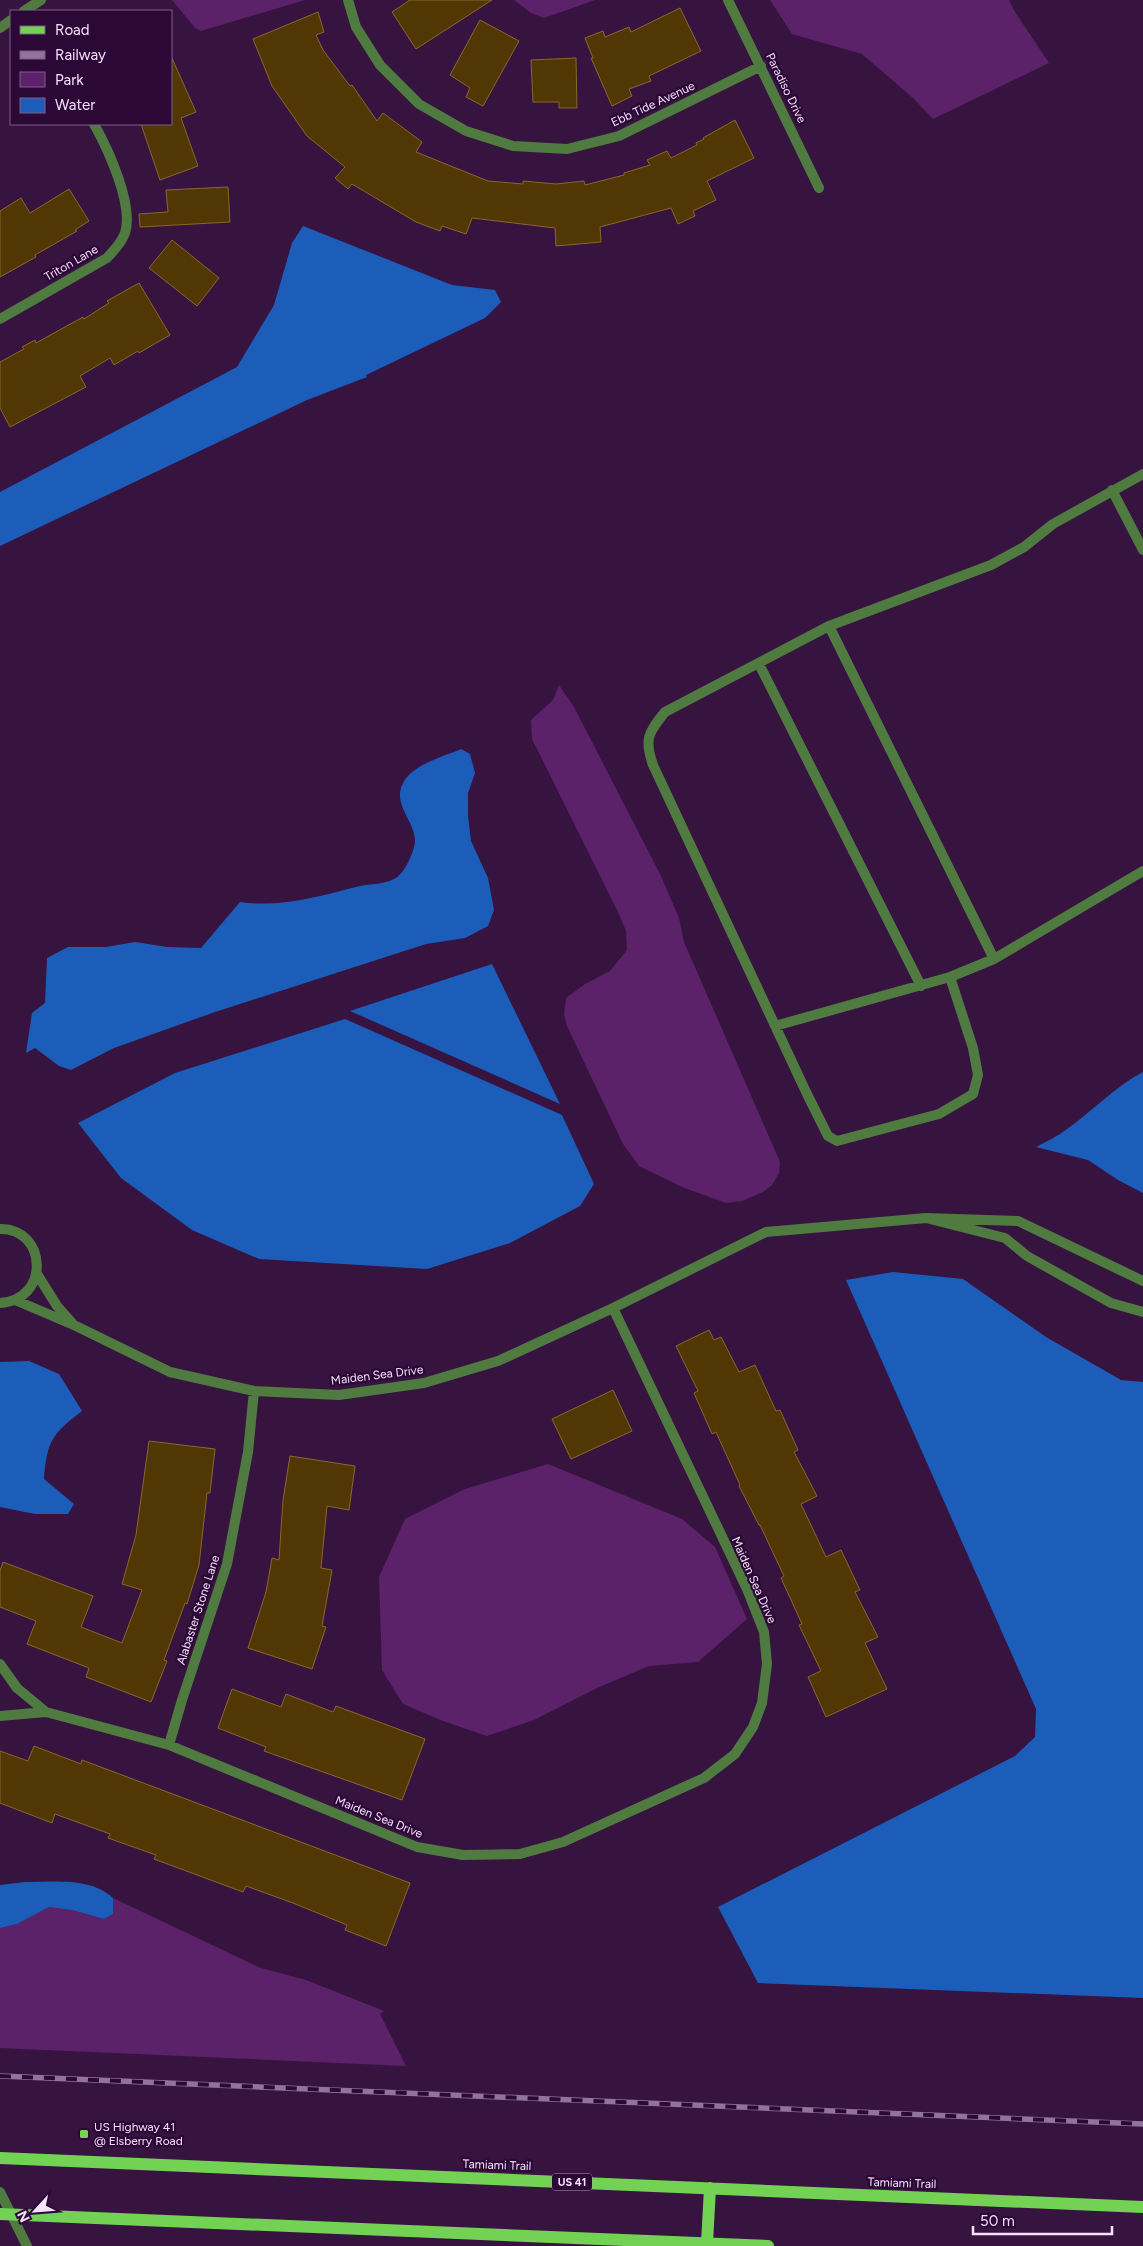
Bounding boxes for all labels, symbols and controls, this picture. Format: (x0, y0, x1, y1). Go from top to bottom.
legend (10, 10, 172, 125)
text: Road (55, 21, 90, 39)
text: Railway (55, 46, 106, 64)
street label: Paradiso Drive (763, 51, 809, 126)
text: Park (55, 71, 84, 89)
street label: Ebb Tide Avenue (609, 78, 697, 130)
text: Water (55, 96, 95, 114)
street label: Triton Lane (42, 242, 101, 284)
street label: Maiden Sea Drive (330, 1362, 424, 1388)
street label: Maiden Sea Drive (729, 1535, 779, 1626)
street label: Alabaster Stone Lane (174, 1553, 222, 1667)
street label: Maiden Sea Drive (333, 1793, 425, 1841)
place label: US Highway 41 @ Elsberry Road (94, 2120, 183, 2148)
marker: US Highway 41 @ Elsberry Road (78, 2128, 90, 2140)
street label: Tamiami Trail (462, 2157, 532, 2173)
road number: US 41 (552, 2174, 592, 2190)
street label: Tamiami Trail (867, 2175, 937, 2191)
north arrow (10, 2186, 60, 2236)
scale bar (973, 2204, 1112, 2236)
text: N (14, 2208, 34, 2225)
text: 50 m (980, 2212, 1015, 2230)

